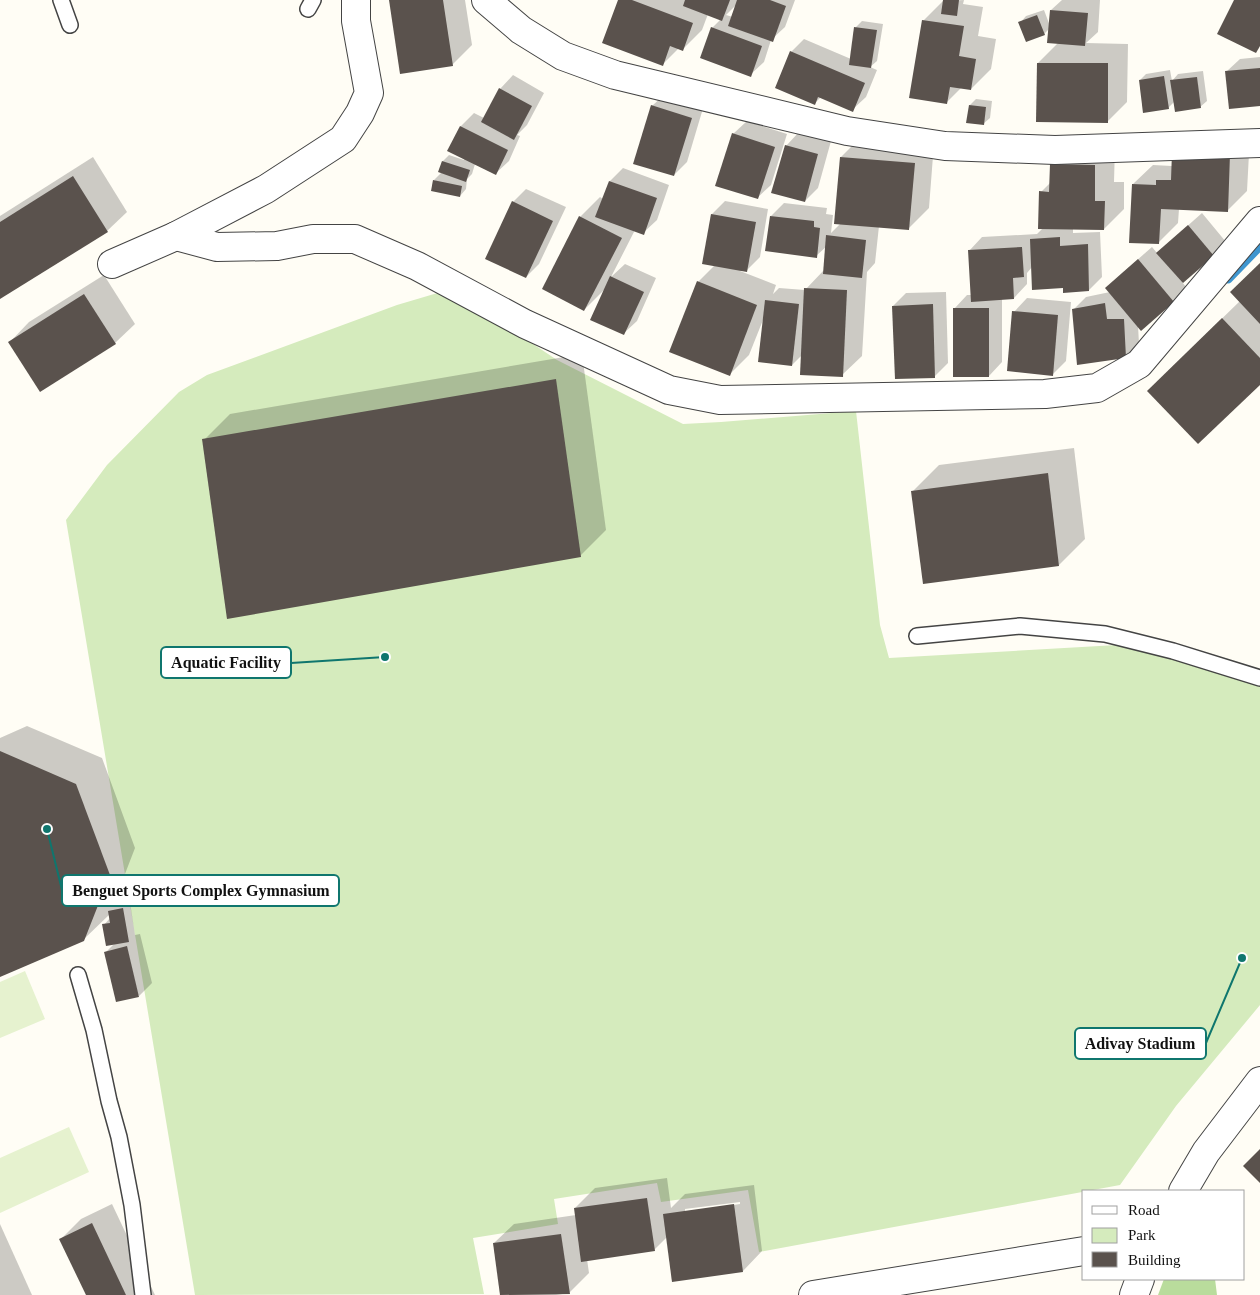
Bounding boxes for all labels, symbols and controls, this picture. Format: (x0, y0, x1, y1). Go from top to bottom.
callout: Aquatic Facility (161, 647, 291, 678)
text: Aquatic Facility (171, 654, 281, 672)
callout: Benguet Sports Complex Gymnasium (62, 875, 339, 906)
text: Benguet Sports Complex Gymnasium (72, 882, 330, 900)
callout: Adivay Stadium (1075, 1028, 1206, 1059)
text: Adivay Stadium (1085, 1035, 1196, 1053)
legend (1082, 1190, 1245, 1280)
text: Road (1128, 1202, 1160, 1218)
text: Park (1128, 1227, 1156, 1243)
text: Building (1128, 1252, 1181, 1268)

